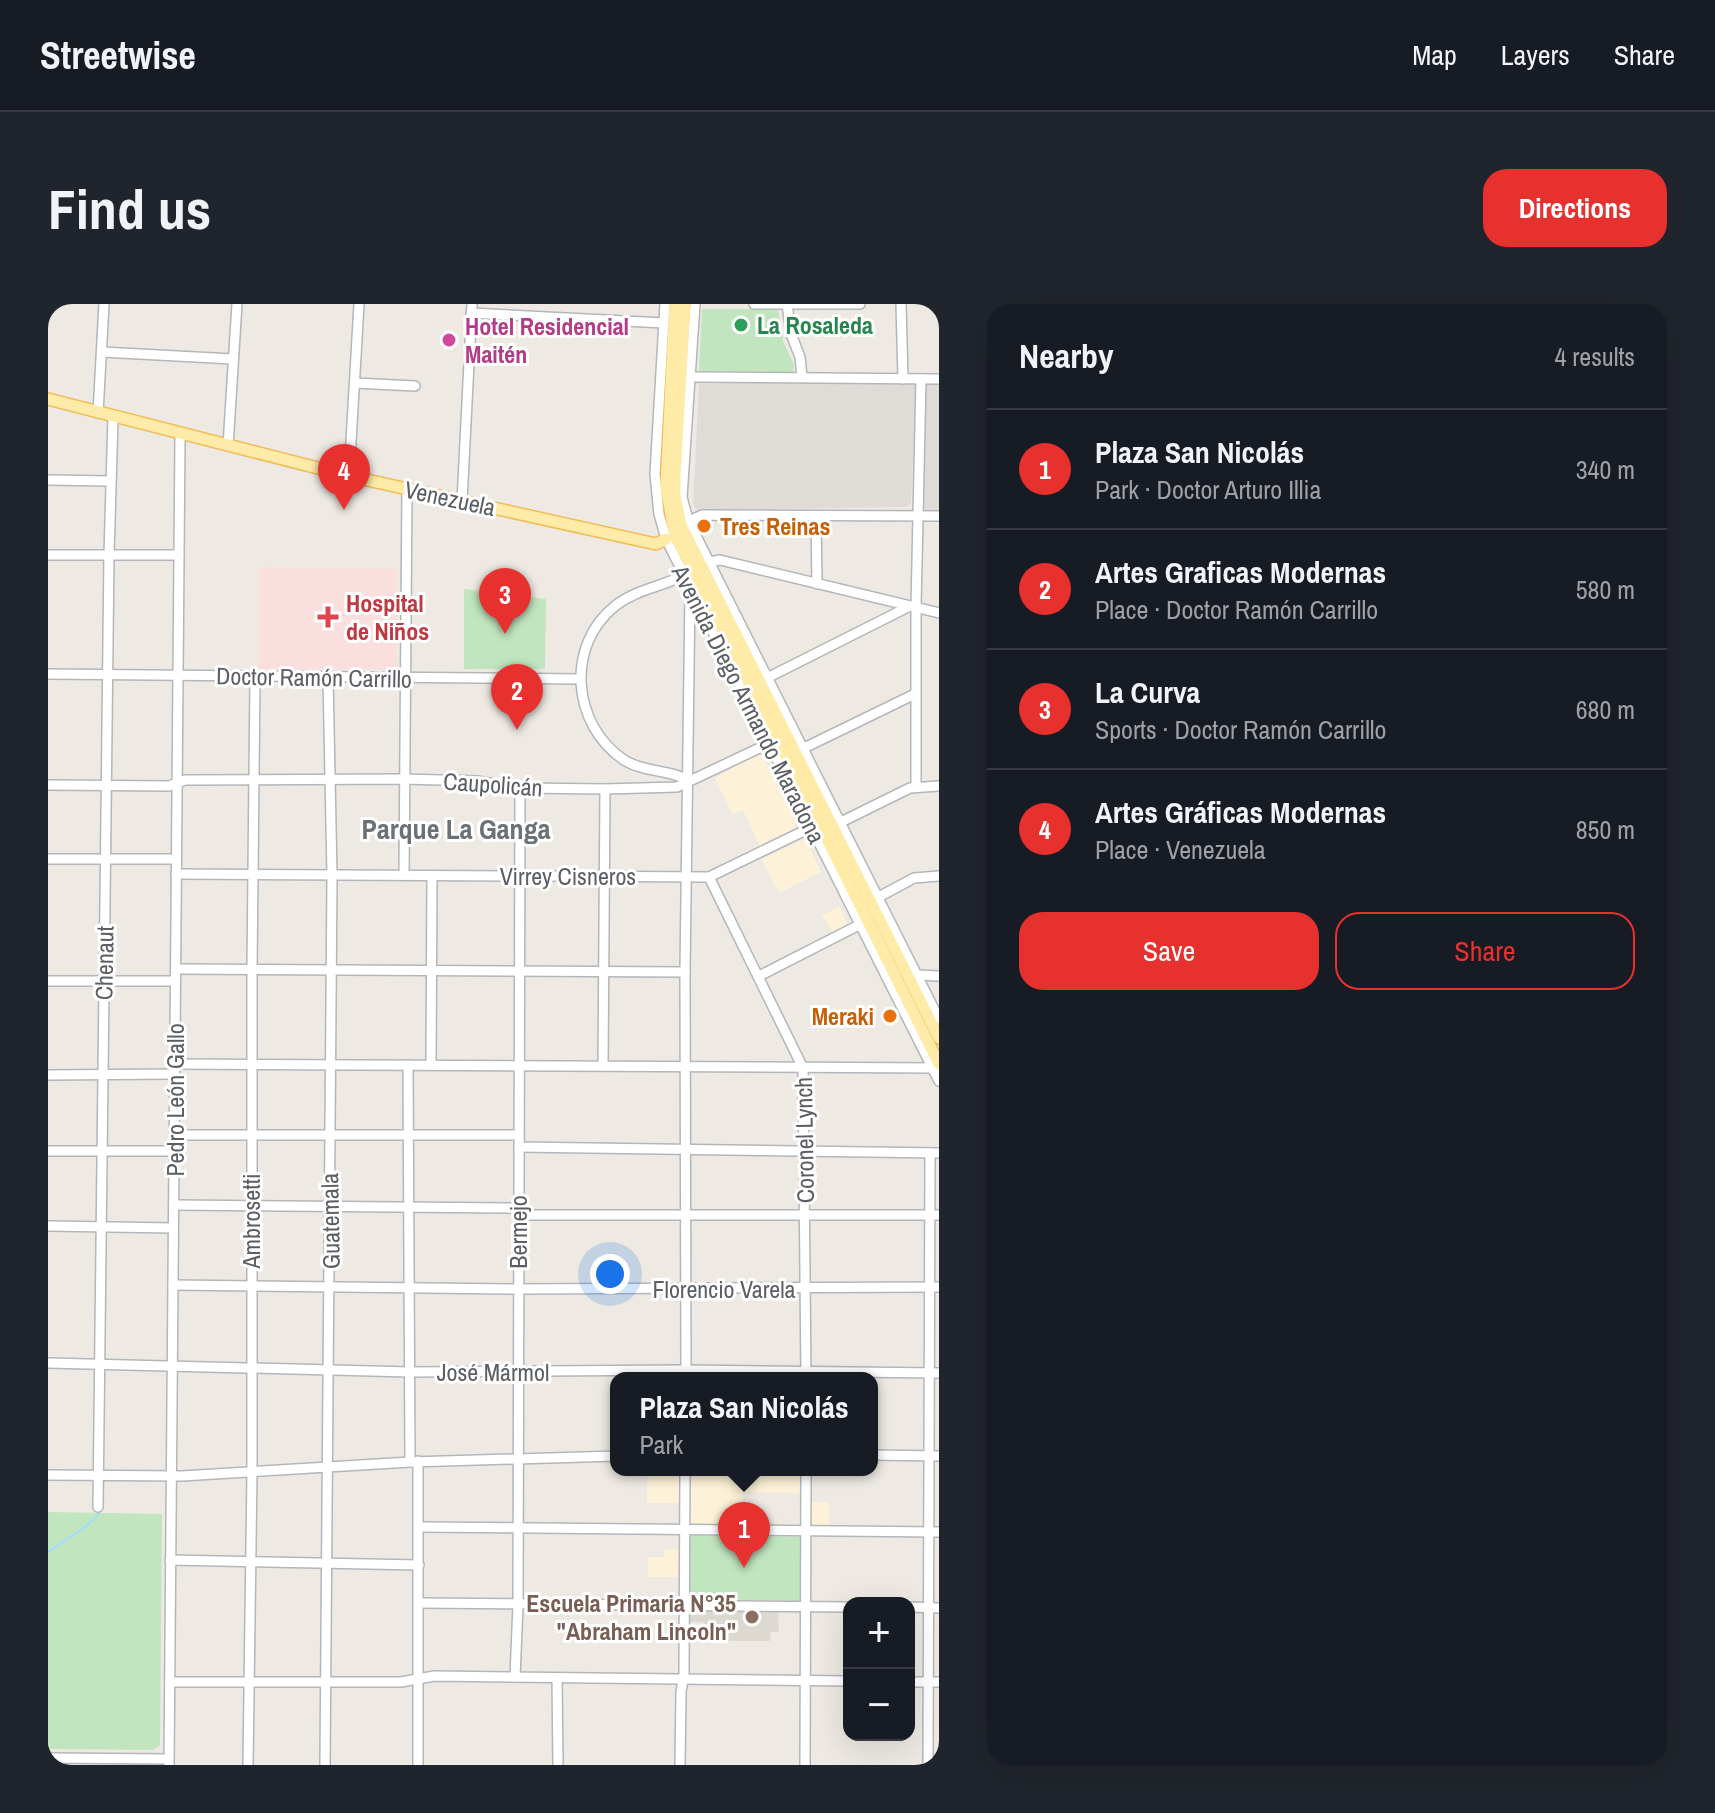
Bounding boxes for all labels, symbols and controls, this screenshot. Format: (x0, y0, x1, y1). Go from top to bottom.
text: Streetwise (40, 30, 196, 81)
text: Map (1412, 36, 1457, 74)
text: Layers (1501, 36, 1570, 74)
text: Share (1614, 36, 1675, 74)
button: Directions (1483, 169, 1667, 247)
text: Find us (48, 171, 211, 246)
place label: La Rosaleda (757, 309, 873, 341)
place label: Hotel Residencial Maitén (465, 310, 629, 370)
marker: La Rosaleda (732, 316, 750, 334)
marker: Hotel Residencial Maitén (440, 331, 458, 349)
text: Nearby (1019, 333, 1114, 379)
text: 4 results (1554, 339, 1635, 374)
text: Plaza San Nicolás (1095, 432, 1304, 472)
pin: 4 (318, 444, 370, 510)
text: 1 (1039, 452, 1051, 487)
text: 340 m (1576, 452, 1635, 487)
text: Park · Doctor Arturo Illia (1095, 472, 1321, 507)
street label: Venezuela (402, 473, 498, 523)
place label: Tres Reinas (720, 510, 831, 542)
marker: Tres Reinas (695, 517, 713, 535)
text: Artes Graficas Modernas (1095, 552, 1386, 592)
street label: Avenida Diego Armando Maradona (664, 559, 833, 849)
pin: 3 (479, 568, 531, 634)
text: 2 (1039, 572, 1051, 607)
text: 580 m (1576, 572, 1635, 607)
place label: Hospital de Niños (346, 587, 429, 647)
text: Place · Doctor Ramón Carrillo (1095, 592, 1378, 627)
marker: Hospital de Niños (317, 606, 339, 628)
street label: Doctor Ramón Carrillo (216, 659, 412, 695)
pin: 2 (491, 664, 543, 730)
text: La Curva (1095, 672, 1200, 712)
text: 3 (1039, 692, 1051, 727)
text: 680 m (1576, 692, 1635, 727)
text: Sports · Doctor Ramón Carrillo (1095, 712, 1386, 747)
street label: Caupolicán (442, 765, 544, 803)
text: Artes Gráficas Modernas (1095, 792, 1386, 832)
district label: Parque La Ganga (362, 810, 551, 848)
text: 4 (1039, 812, 1051, 847)
text: 850 m (1576, 812, 1635, 847)
text: Place · Venezuela (1095, 832, 1266, 867)
street label: Virrey Cisneros (500, 860, 636, 892)
button: Save (1019, 912, 1319, 990)
button: Share (1335, 912, 1635, 990)
street label: Chenaut (87, 925, 121, 1000)
place label: Meraki (812, 1000, 874, 1032)
marker: Meraki (881, 1007, 899, 1025)
street label: Pedro León Gallo (159, 1023, 191, 1177)
street label: Coronel Lynch (787, 1077, 821, 1203)
street label: Ambrosetti (235, 1173, 267, 1270)
street label: Guatemala (313, 1173, 347, 1269)
street label: Bermejo (502, 1195, 534, 1269)
your location (590, 1254, 630, 1294)
street label: Florencio Varela (653, 1273, 796, 1305)
street label: José Mármol (437, 1356, 549, 1388)
popup (610, 1372, 878, 1476)
text: Plaza San Nicolás (639, 1387, 849, 1427)
text: Park (639, 1427, 683, 1462)
pin: 1 (718, 1502, 770, 1568)
place label: Escuela Primaria N°35 "Abraham Lincoln" (526, 1587, 736, 1647)
map controls (843, 1597, 915, 1741)
button: + (843, 1597, 915, 1669)
marker: Escuela Primaria N°35 "Abraham Lincoln" (743, 1608, 761, 1626)
button: − (843, 1669, 915, 1741)

